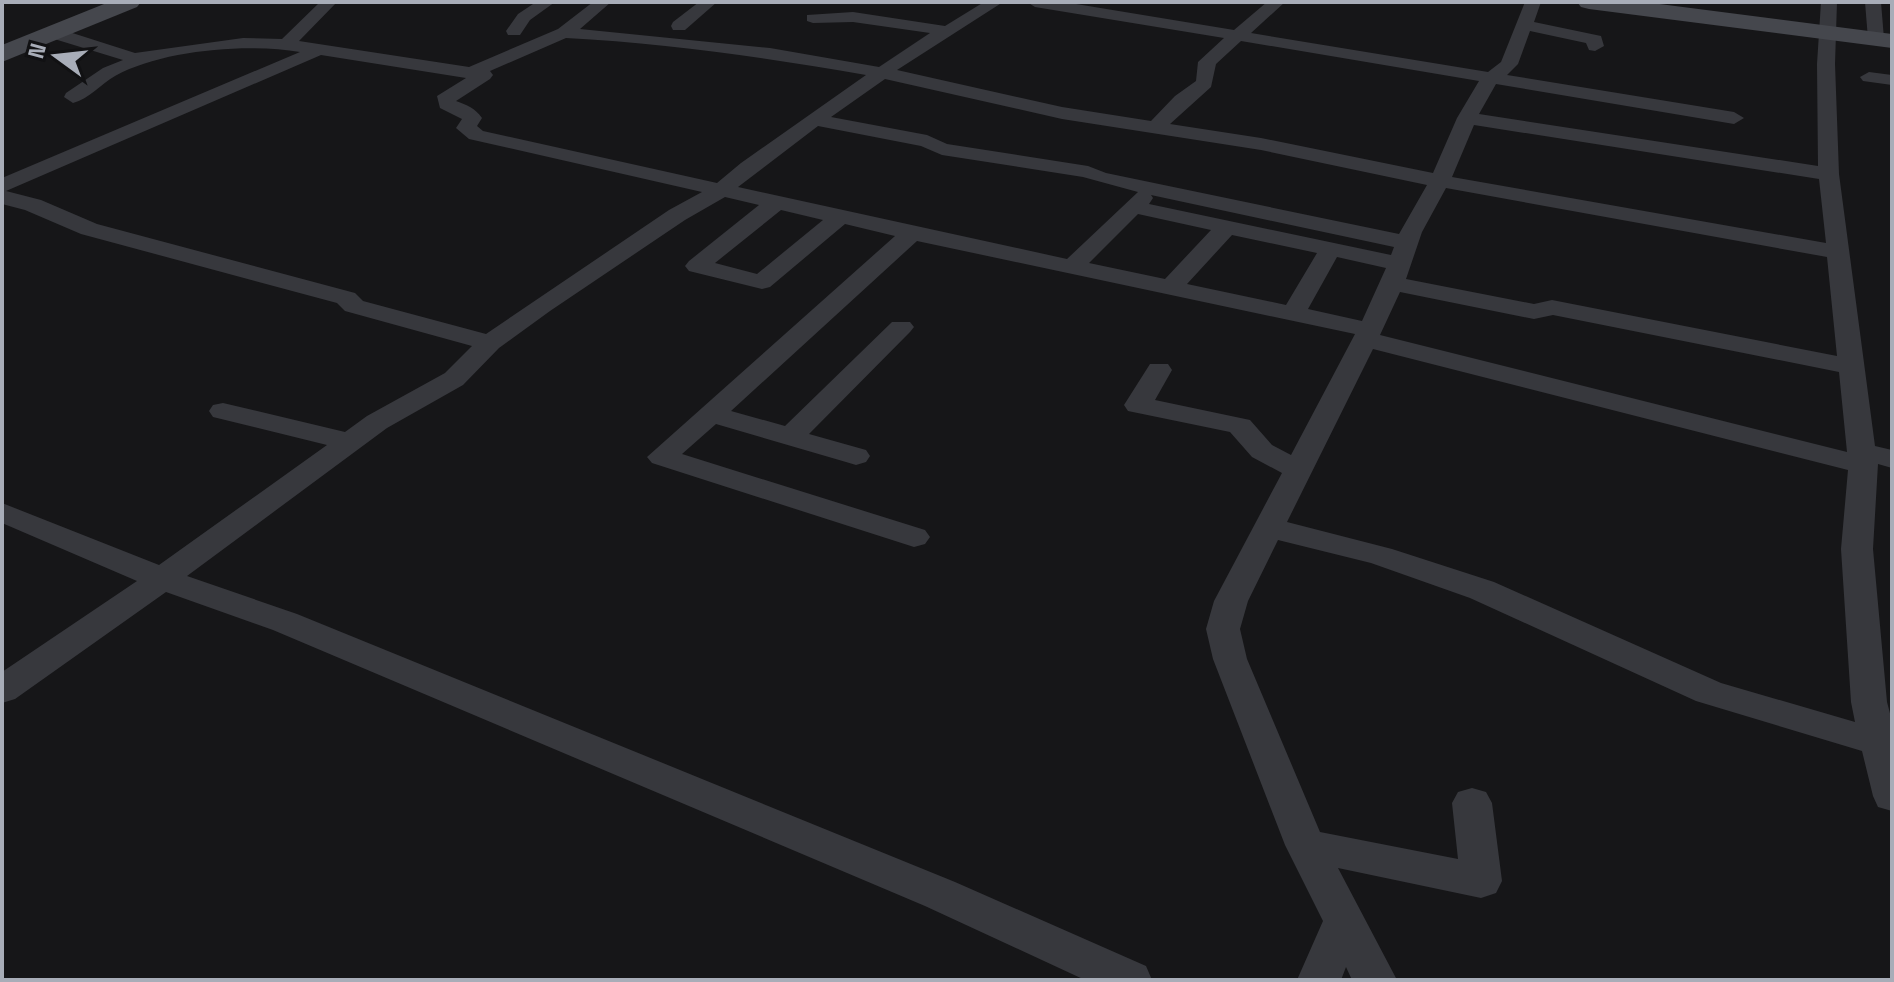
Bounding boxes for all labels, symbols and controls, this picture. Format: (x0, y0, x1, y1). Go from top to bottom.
north arrow (16, 16, 96, 96)
text: N (21, 40, 52, 62)

